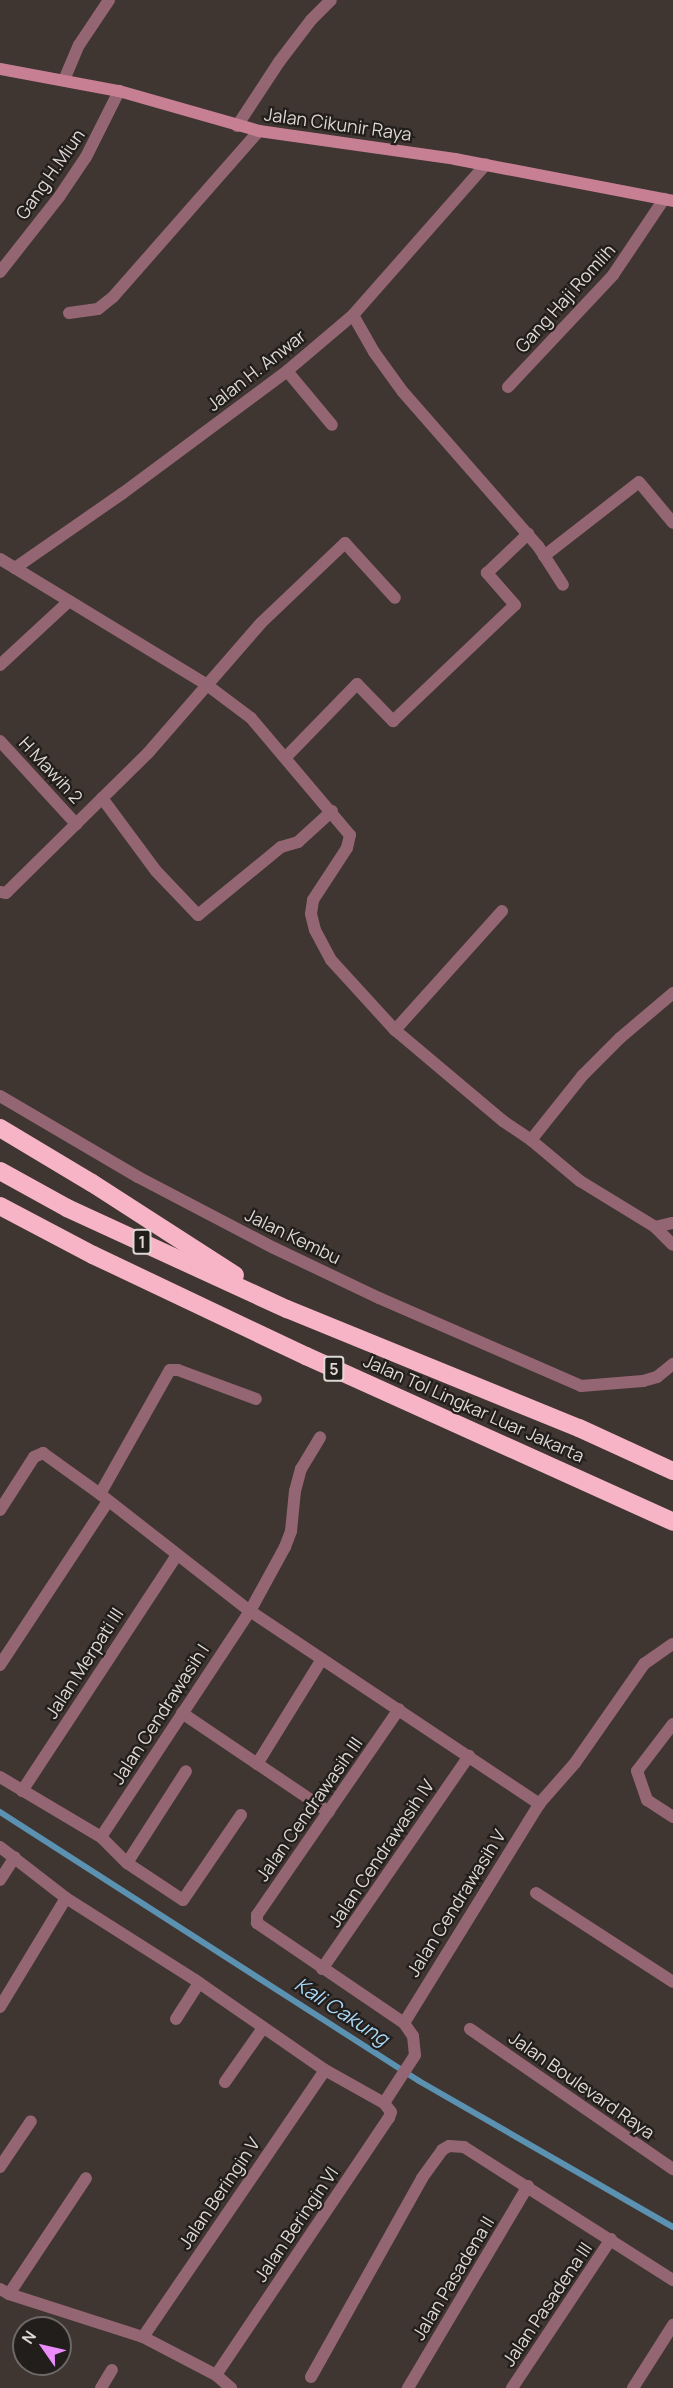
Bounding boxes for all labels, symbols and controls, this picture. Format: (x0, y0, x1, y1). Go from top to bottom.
street label: Jalan Cikunir Raya (263, 103, 413, 145)
street label: Gang H.Miun (11, 125, 89, 223)
street label: Gang Haji Romlih (511, 239, 619, 357)
street label: Jalan H. Anwar (202, 325, 310, 415)
street label: H Mawih 2 (15, 732, 87, 808)
street label: Jalan Kembu (242, 1204, 344, 1268)
road number: 1 (132, 1229, 152, 1255)
street label: Jalan Tol Lingkar Luar Jakarta (360, 1349, 588, 1467)
road number: 5 (322, 1356, 346, 1382)
street label: Jalan Merpati III (40, 1604, 128, 1722)
street label: Jalan Cendrawasih I (107, 1640, 213, 1788)
street label: Jalan Cendrawasih III (251, 1733, 367, 1885)
street label: Jalan Cendrawasih IV (324, 1775, 438, 1931)
street label: Jalan Cendrawasih V (402, 1826, 510, 1980)
water label: Kali Cakung (290, 1972, 394, 2050)
street label: Jalan Boulevard Raya (505, 2027, 659, 2143)
street label: Jalan Beringin V (174, 2133, 264, 2253)
street label: Jalan Beringin VI (250, 2162, 342, 2286)
street label: Jalan Pasadena II (408, 2212, 498, 2344)
street label: Jalan Pasadena III (498, 2238, 596, 2370)
north arrow (12, 2316, 72, 2376)
text: N (16, 2326, 41, 2348)

